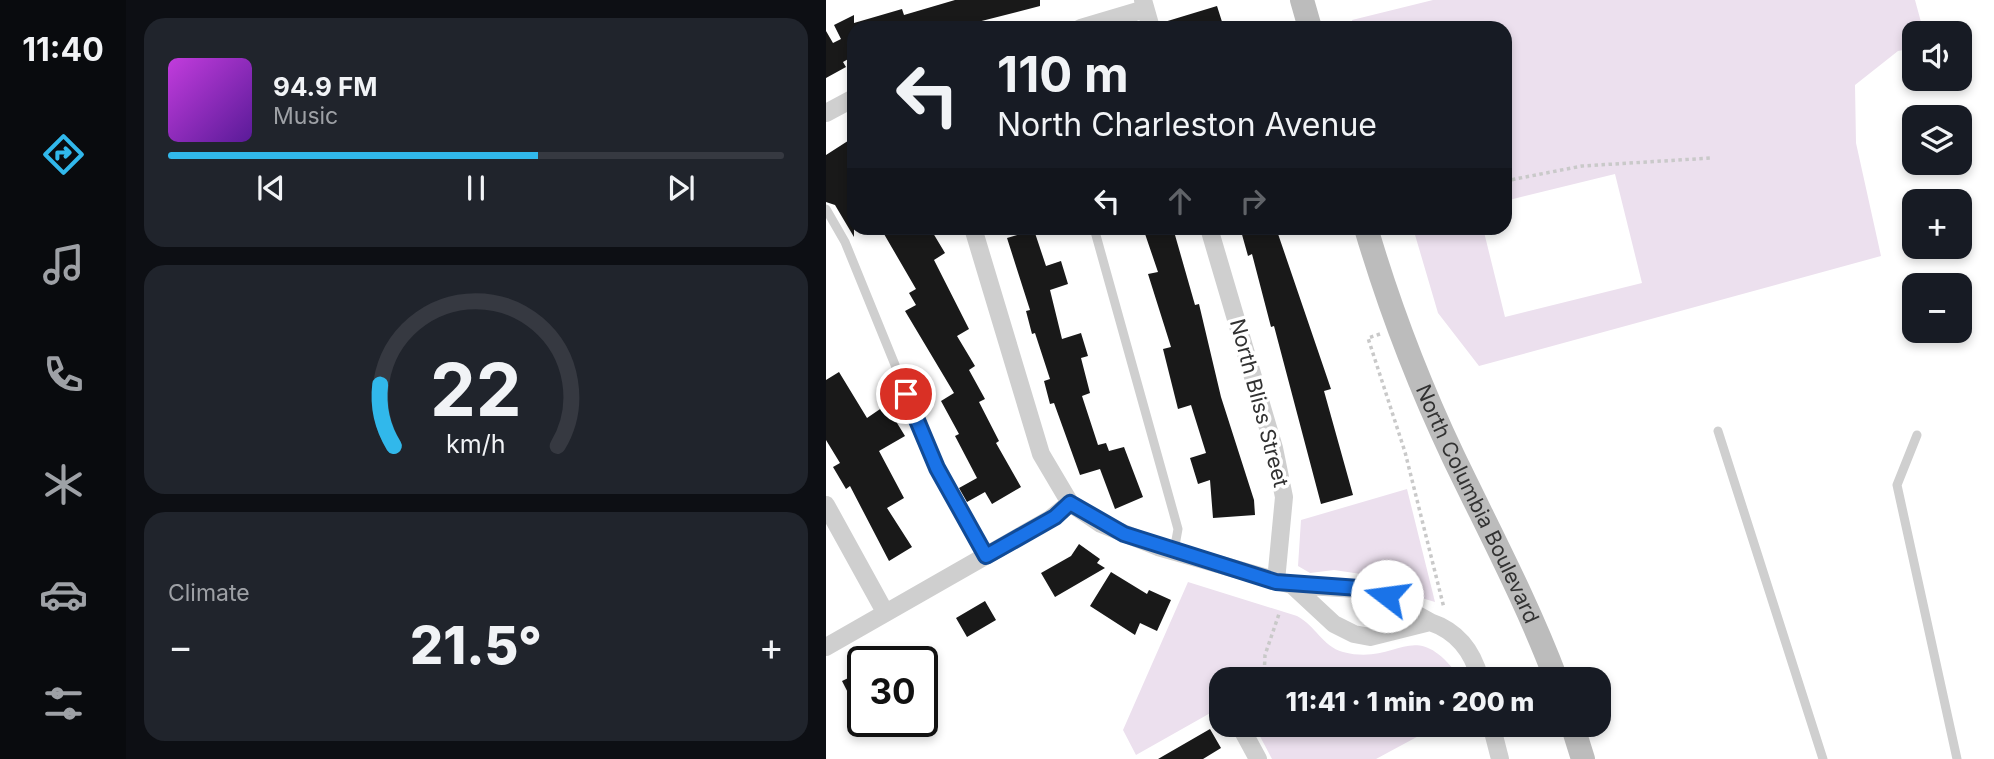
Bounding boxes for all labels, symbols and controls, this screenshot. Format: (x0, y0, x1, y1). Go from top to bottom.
map controls (1902, 21, 1972, 343)
button: sound (1902, 21, 1972, 91)
text: 11:40 (22, 30, 104, 69)
text: 110 m (997, 45, 1129, 104)
icon: left (882, 49, 973, 140)
text: 94.9 FM (273, 71, 377, 102)
text: Music (273, 102, 338, 130)
text: North Charleston Avenue (997, 105, 1377, 144)
button: layers (1902, 105, 1972, 175)
icon: directions (39, 130, 88, 179)
icon: previous (252, 169, 290, 207)
icon: pause (457, 169, 495, 207)
icon: next (662, 169, 700, 207)
icon: left (1088, 182, 1126, 220)
icon: ahead (1161, 182, 1199, 220)
icon: right (1234, 182, 1272, 220)
button: + (1902, 189, 1972, 259)
icon: music (39, 240, 88, 289)
button: − (1902, 273, 1972, 343)
street label: North Bliss Street (1225, 316, 1294, 490)
text: 22 (430, 345, 522, 434)
icon: phone (39, 350, 88, 399)
pin (876, 364, 936, 424)
icon: arrive (887, 375, 925, 413)
street label: North Columbia Boulevard (1411, 381, 1545, 627)
text: km/h (446, 428, 506, 458)
icon: climate (39, 460, 88, 509)
position arrow (1350, 559, 1424, 633)
icon: car (39, 570, 88, 619)
text: Climate (168, 579, 250, 607)
text: 21.5° (410, 614, 542, 677)
text: − (168, 623, 193, 669)
text: + (759, 623, 784, 669)
speed limit sign: 30 (847, 646, 938, 737)
icon: filters (39, 679, 88, 728)
text: 11:41 · 1 min · 200 m (1286, 686, 1534, 717)

